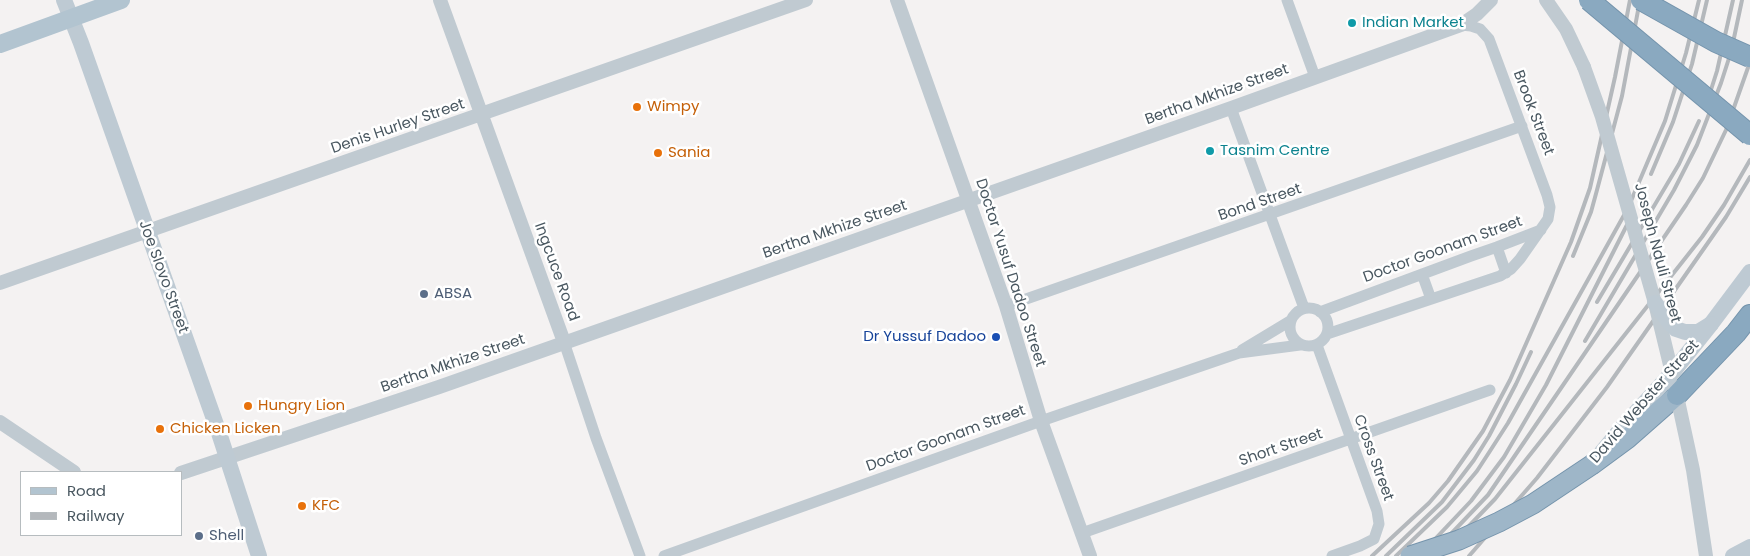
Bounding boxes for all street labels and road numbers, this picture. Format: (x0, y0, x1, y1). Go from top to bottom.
street label: Bertha Mkhize Street (1143, 61, 1291, 129)
street label: Brook Street (1509, 68, 1557, 158)
street label: Denis Hurley Street (329, 96, 467, 158)
street label: Doctor Yusuf Dadoo Street (971, 177, 1049, 369)
street label: Bond Street (1216, 180, 1304, 226)
street label: Joseph Nduli Street (1630, 181, 1684, 325)
street label: Bertha Mkhize Street (761, 197, 909, 263)
street label: Doctor Goonam Street (1361, 213, 1525, 287)
street label: Joe Slovo Street (134, 218, 192, 336)
street label: Ingcuce Road (530, 220, 582, 324)
street label: Bertha Mkhize Street (379, 331, 527, 397)
street label: David Webster Street (1587, 337, 1703, 467)
street label: Doctor Goonam Street (864, 402, 1028, 476)
street label: Cross Street (1349, 412, 1397, 504)
street label: Short Street (1237, 425, 1325, 471)

